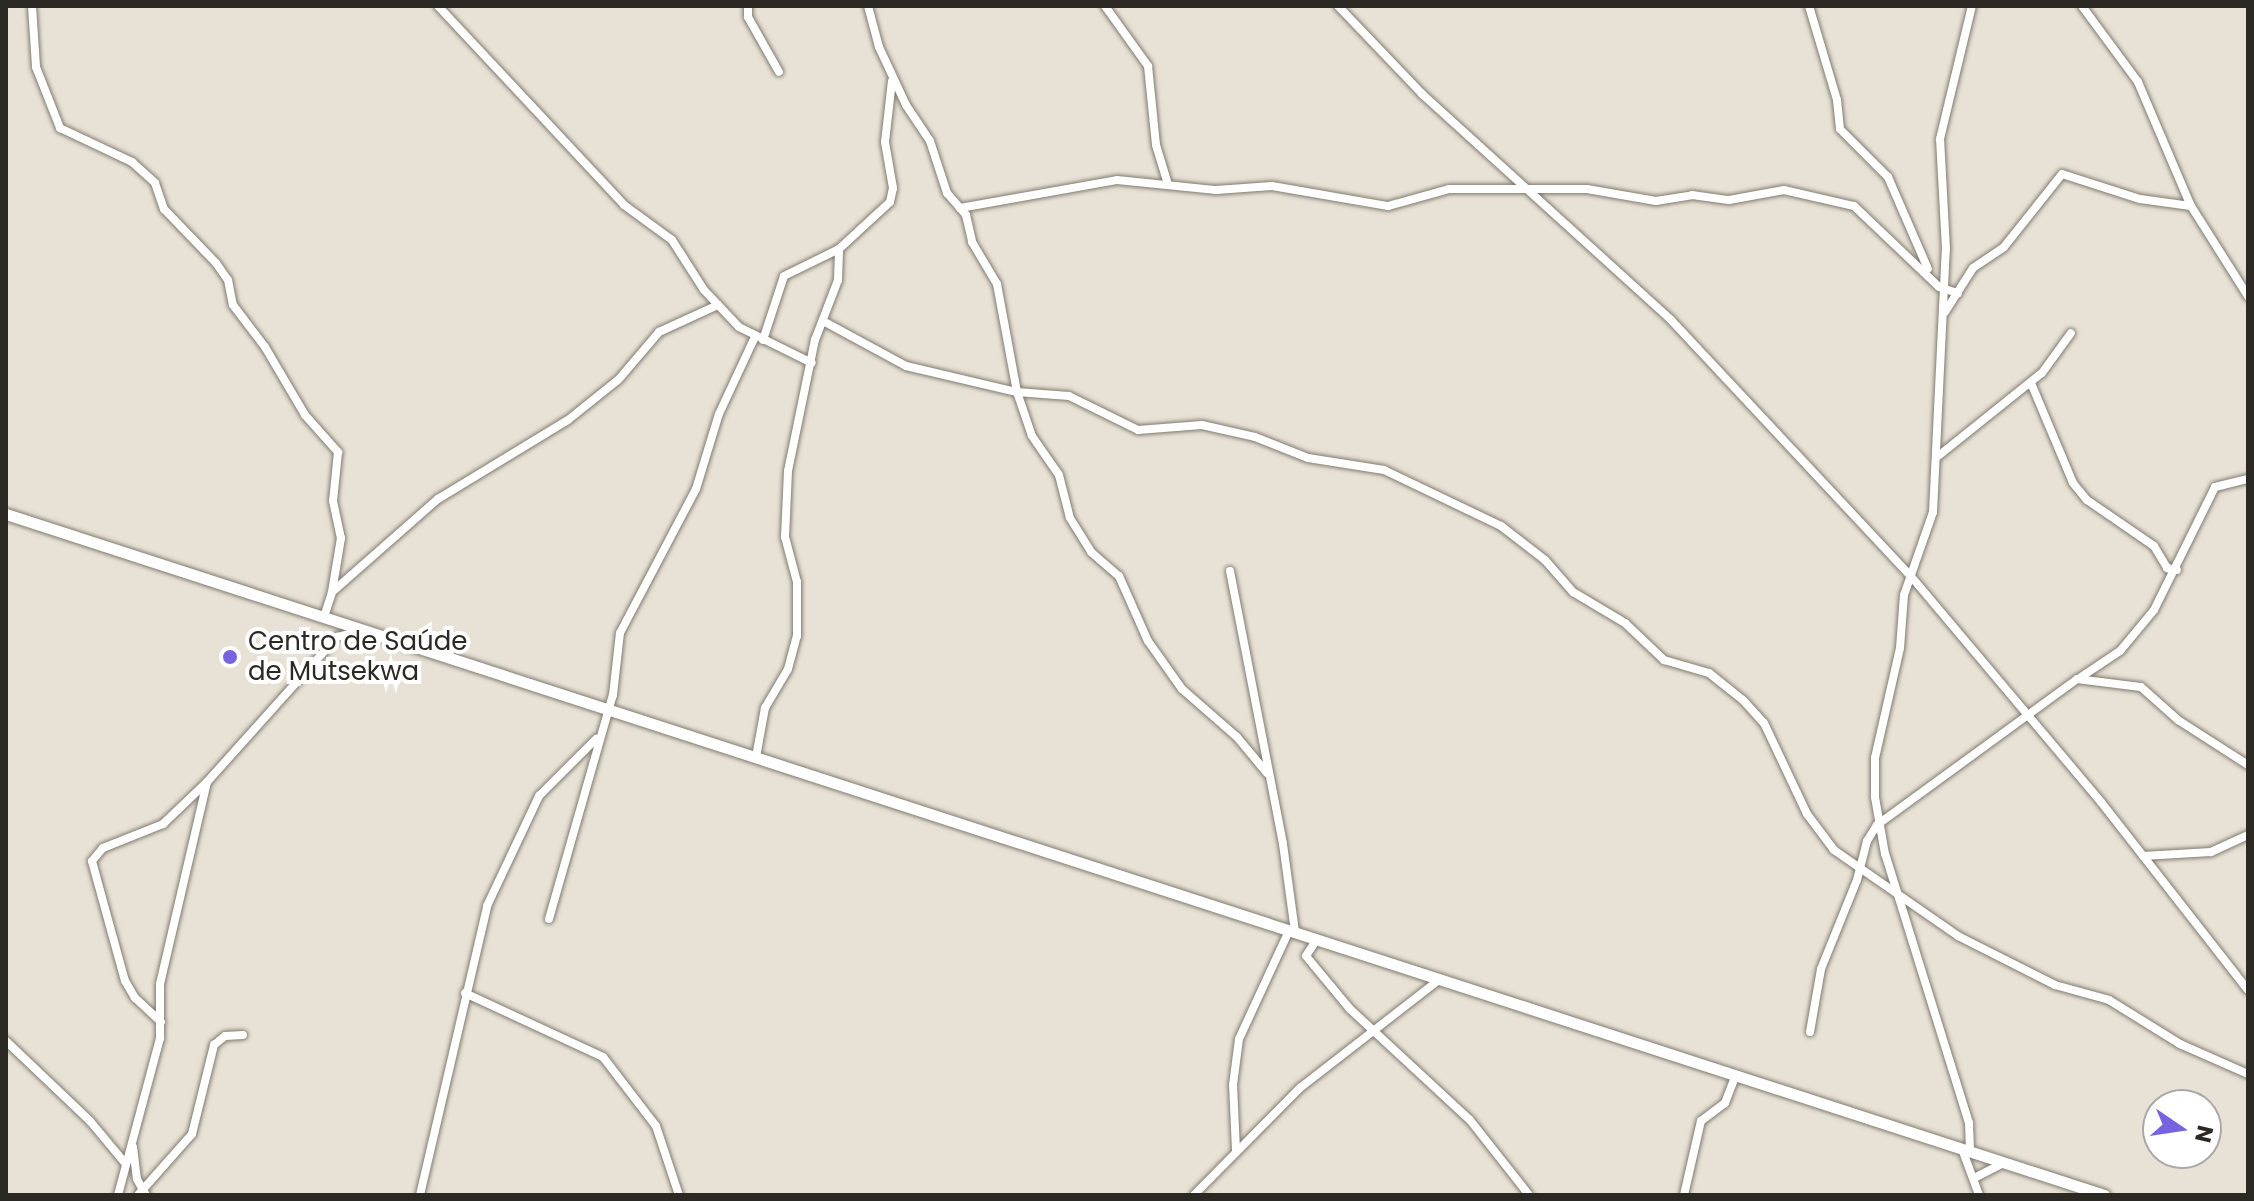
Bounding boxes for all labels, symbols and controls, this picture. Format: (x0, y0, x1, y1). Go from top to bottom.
place label: Centro de Saúde de Mutsekwa (248, 626, 467, 688)
marker: Centro de Saúde de Mutsekwa (219, 646, 241, 668)
north arrow (2142, 1089, 2222, 1169)
text: N (2187, 1123, 2221, 1146)

